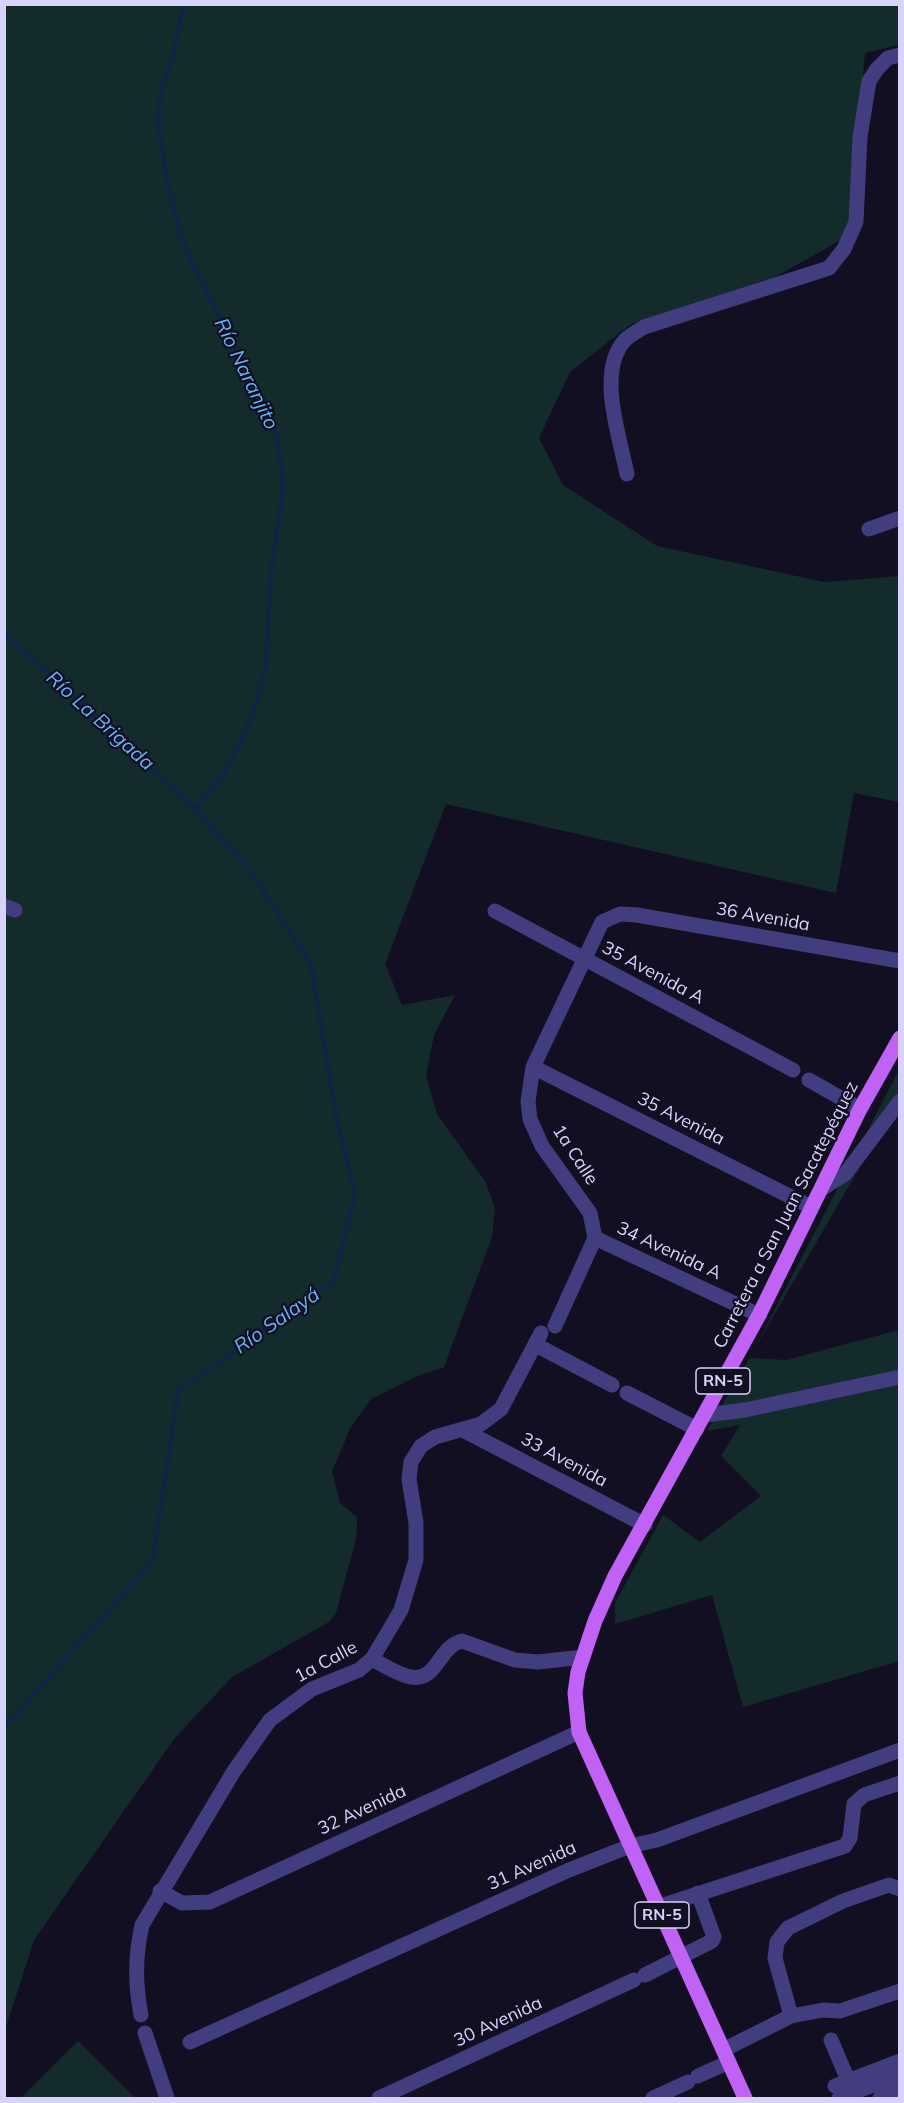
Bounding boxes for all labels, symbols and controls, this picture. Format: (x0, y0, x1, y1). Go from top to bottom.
water label: Río Naranjito (209, 314, 283, 434)
water label: Río La Brigada (41, 666, 159, 776)
street label: 36 Avenida (714, 898, 812, 936)
street label: 35 Avenida A (598, 937, 708, 1009)
street label: Carretera a San Juan Sacatepéquez (709, 1078, 863, 1352)
street label: 35 Avenida (634, 1088, 728, 1150)
street label: 1a Calle (548, 1121, 602, 1189)
street label: 34 Avenida A (613, 1217, 725, 1285)
water label: Río Salayá (230, 1283, 324, 1359)
road number: RN-5 (696, 1368, 750, 1394)
street label: 33 Avenida (517, 1428, 611, 1492)
street label: 1a Calle (291, 1637, 361, 1687)
street label: 32 Avenida (315, 1780, 409, 1840)
street label: 31 Avenida (484, 1837, 580, 1895)
road number: RN-5 (635, 1902, 689, 1928)
street label: 30 Avenida (451, 1992, 545, 2052)

